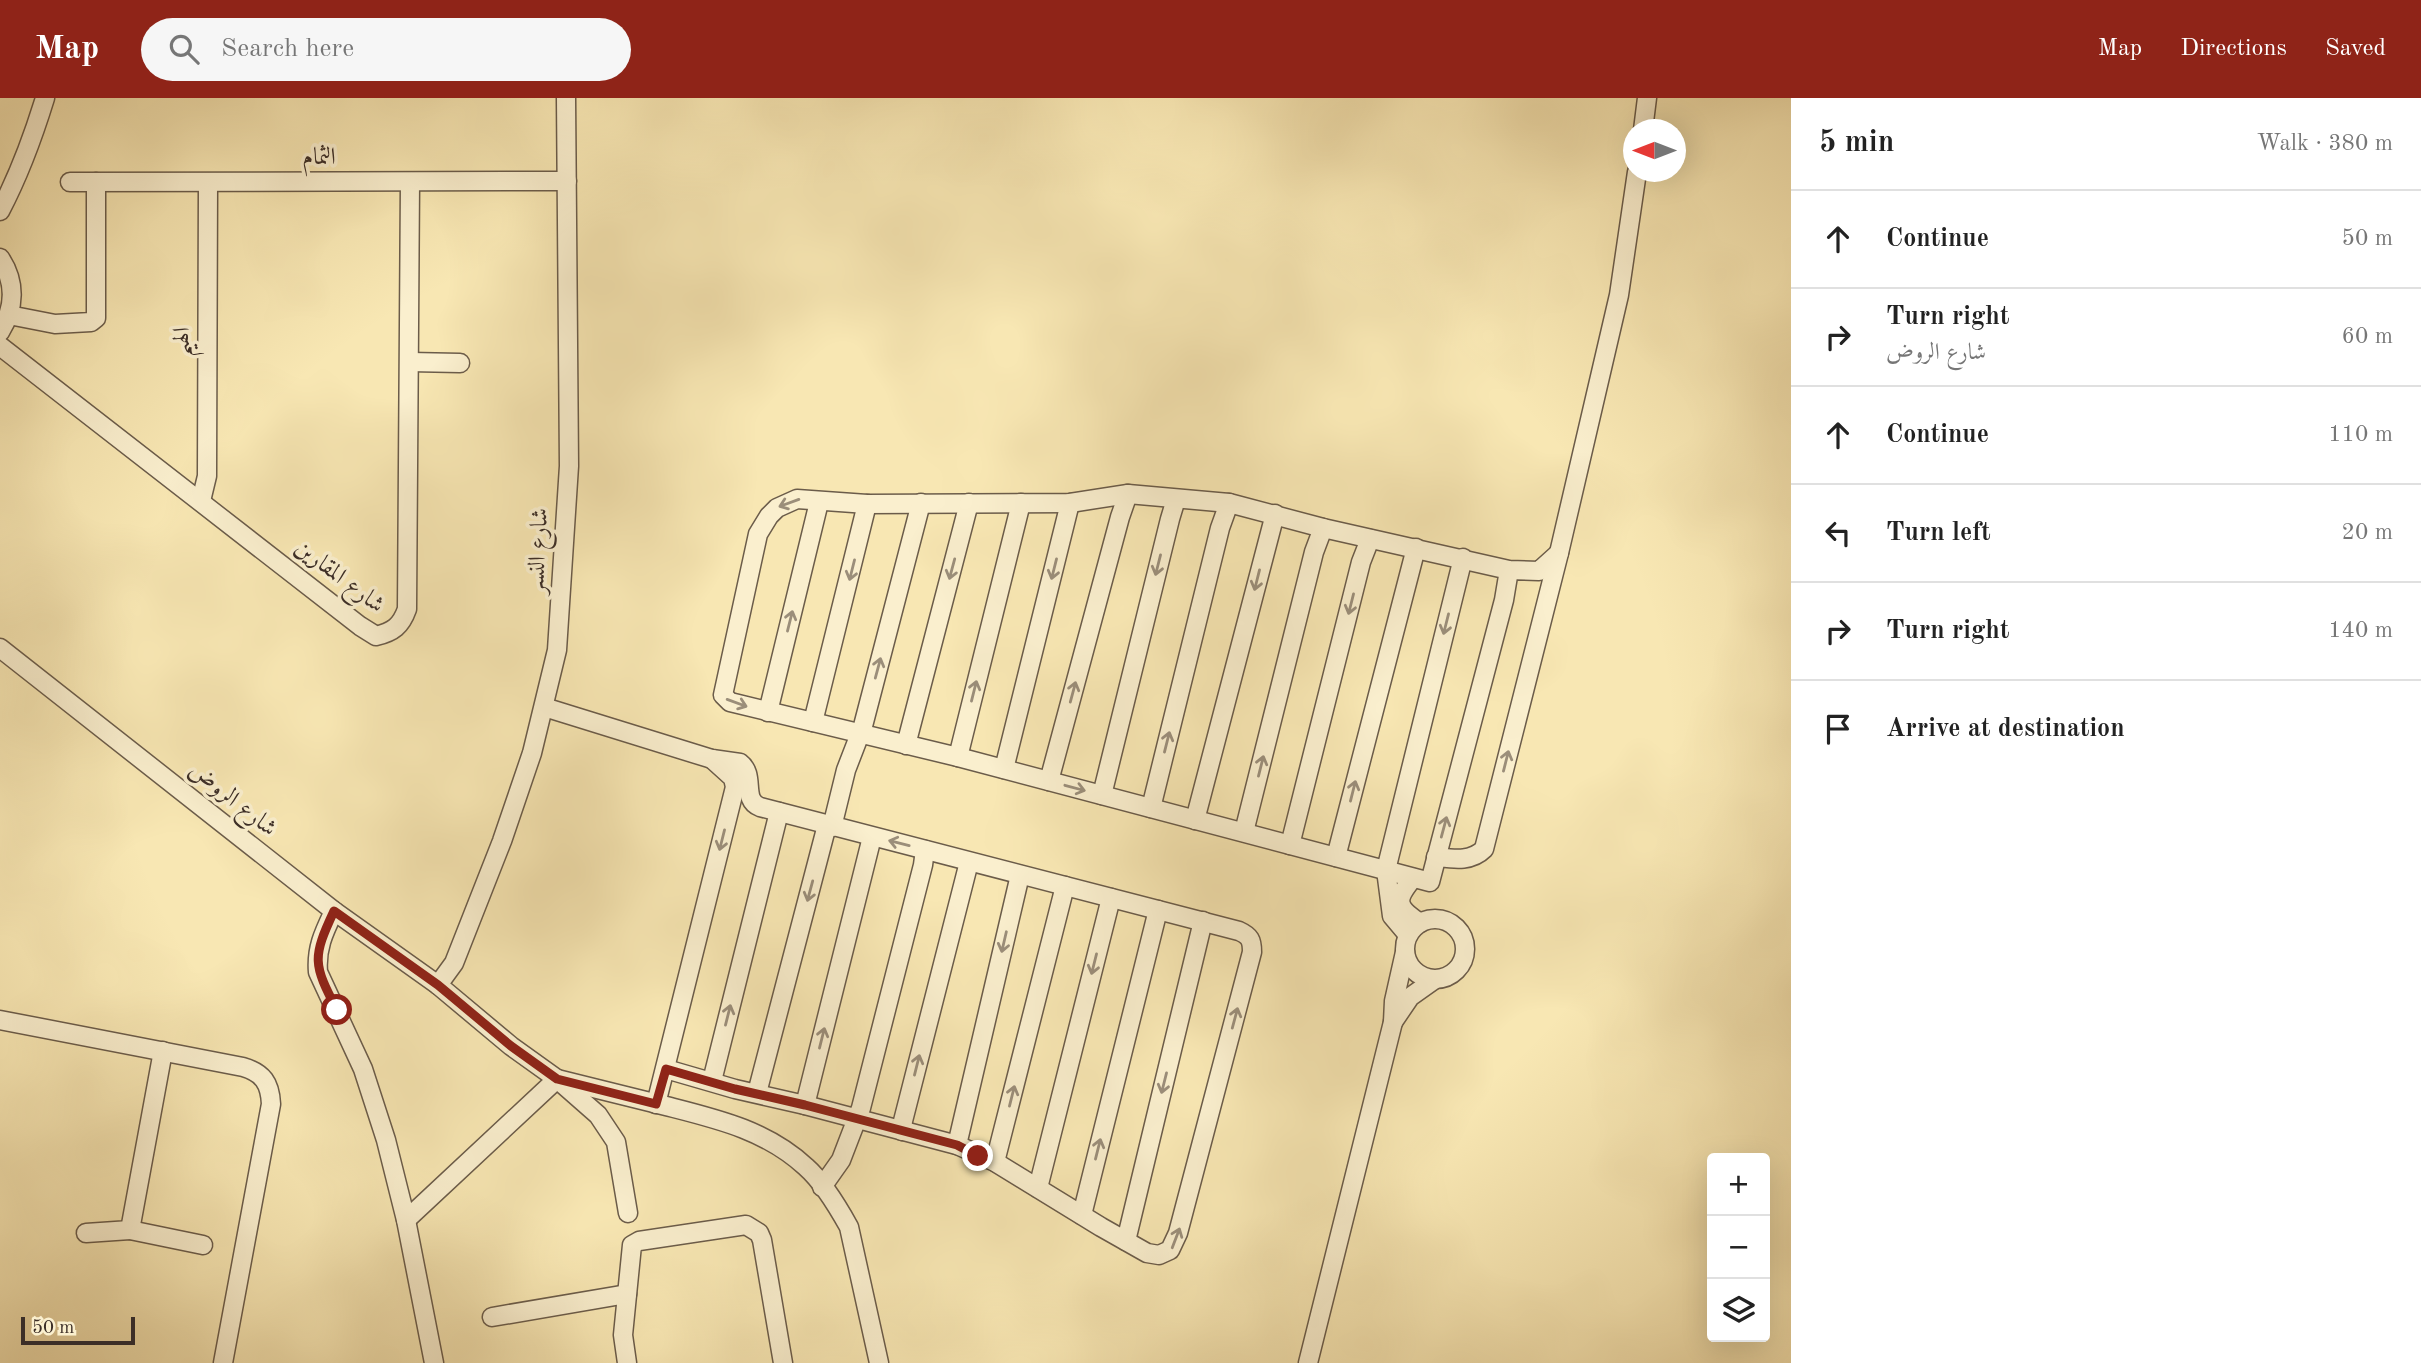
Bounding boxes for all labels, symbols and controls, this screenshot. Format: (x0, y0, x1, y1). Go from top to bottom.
search box (141, 18, 631, 81)
icon: search (165, 30, 203, 68)
text: Map (35, 33, 99, 66)
text: Search here (221, 36, 354, 62)
text: Map (2098, 37, 2142, 61)
text: Directions (2180, 37, 2287, 61)
text: Saved (2325, 37, 2386, 61)
north arrow (1623, 119, 1686, 182)
text: 5 min (1819, 128, 1894, 158)
text: Walk · 380 m (2257, 132, 2393, 155)
street label: الثمام (302, 144, 336, 177)
icon: ahead (1819, 220, 1857, 258)
text: Continue (1886, 226, 1989, 252)
text: 50 m (2342, 227, 2393, 250)
text: Turn right (1886, 304, 2009, 330)
icon: right (1819, 318, 1857, 356)
text: 60 m (2342, 325, 2393, 348)
street label: الهيم (171, 327, 205, 357)
text: شارع الروض (1886, 341, 1986, 364)
icon: ahead (1819, 416, 1857, 454)
text: Continue (1886, 422, 1989, 448)
text: 110 m (2328, 423, 2393, 446)
one-way arrow (779, 498, 801, 510)
street label: شارع النسر (525, 507, 559, 598)
icon: left (1819, 514, 1857, 552)
text: Turn left (1886, 520, 1991, 546)
text: 20 m (2342, 521, 2393, 544)
street label: شارع المقارين (286, 536, 388, 623)
one-way arrow (1151, 553, 1164, 575)
one-way arrow (945, 557, 958, 580)
one-way arrow (1047, 557, 1060, 580)
one-way arrow (845, 558, 858, 581)
one-way arrow (1250, 568, 1263, 591)
one-way arrow (1344, 592, 1357, 615)
one-way arrow (784, 611, 797, 633)
one-way arrow (1439, 612, 1452, 635)
icon: right (1819, 612, 1857, 650)
text: Turn right (1886, 618, 2009, 644)
text: 140 m (2328, 619, 2393, 642)
one-way arrow (872, 657, 885, 680)
one-way arrow (968, 680, 981, 703)
one-way arrow (1067, 681, 1080, 704)
one-way arrow (725, 697, 747, 710)
icon: arrive (1819, 710, 1857, 748)
text: Arrive at destination (1886, 716, 2125, 742)
one-way arrow (1161, 731, 1174, 753)
one-way arrow (1500, 750, 1513, 773)
one-way arrow (1255, 755, 1268, 778)
street label: شارع الروض (180, 758, 281, 846)
one-way arrow (1347, 780, 1360, 803)
one-way arrow (1064, 783, 1086, 796)
one-way arrow (1438, 816, 1451, 839)
one-way arrow (715, 829, 728, 851)
one-way arrow (888, 836, 910, 849)
one-way arrow (802, 880, 815, 902)
one-way arrow (997, 930, 1011, 953)
one-way arrow (1087, 952, 1100, 975)
route start (321, 994, 352, 1025)
one-way arrow (722, 1004, 735, 1027)
one-way arrow (1229, 1007, 1242, 1029)
one-way arrow (816, 1028, 829, 1050)
one-way arrow (911, 1054, 924, 1077)
one-way arrow (1157, 1071, 1170, 1094)
one-way arrow (1006, 1085, 1019, 1108)
one-way arrow (1092, 1138, 1105, 1161)
route end (962, 1140, 993, 1171)
map controls (1707, 1153, 1770, 1342)
button: + (1707, 1153, 1770, 1216)
button: − (1707, 1216, 1770, 1279)
one-way arrow (1170, 1227, 1183, 1249)
button: layers (1707, 1279, 1770, 1342)
scale bar (21, 1314, 135, 1346)
text: 50 m (32, 1319, 74, 1338)

